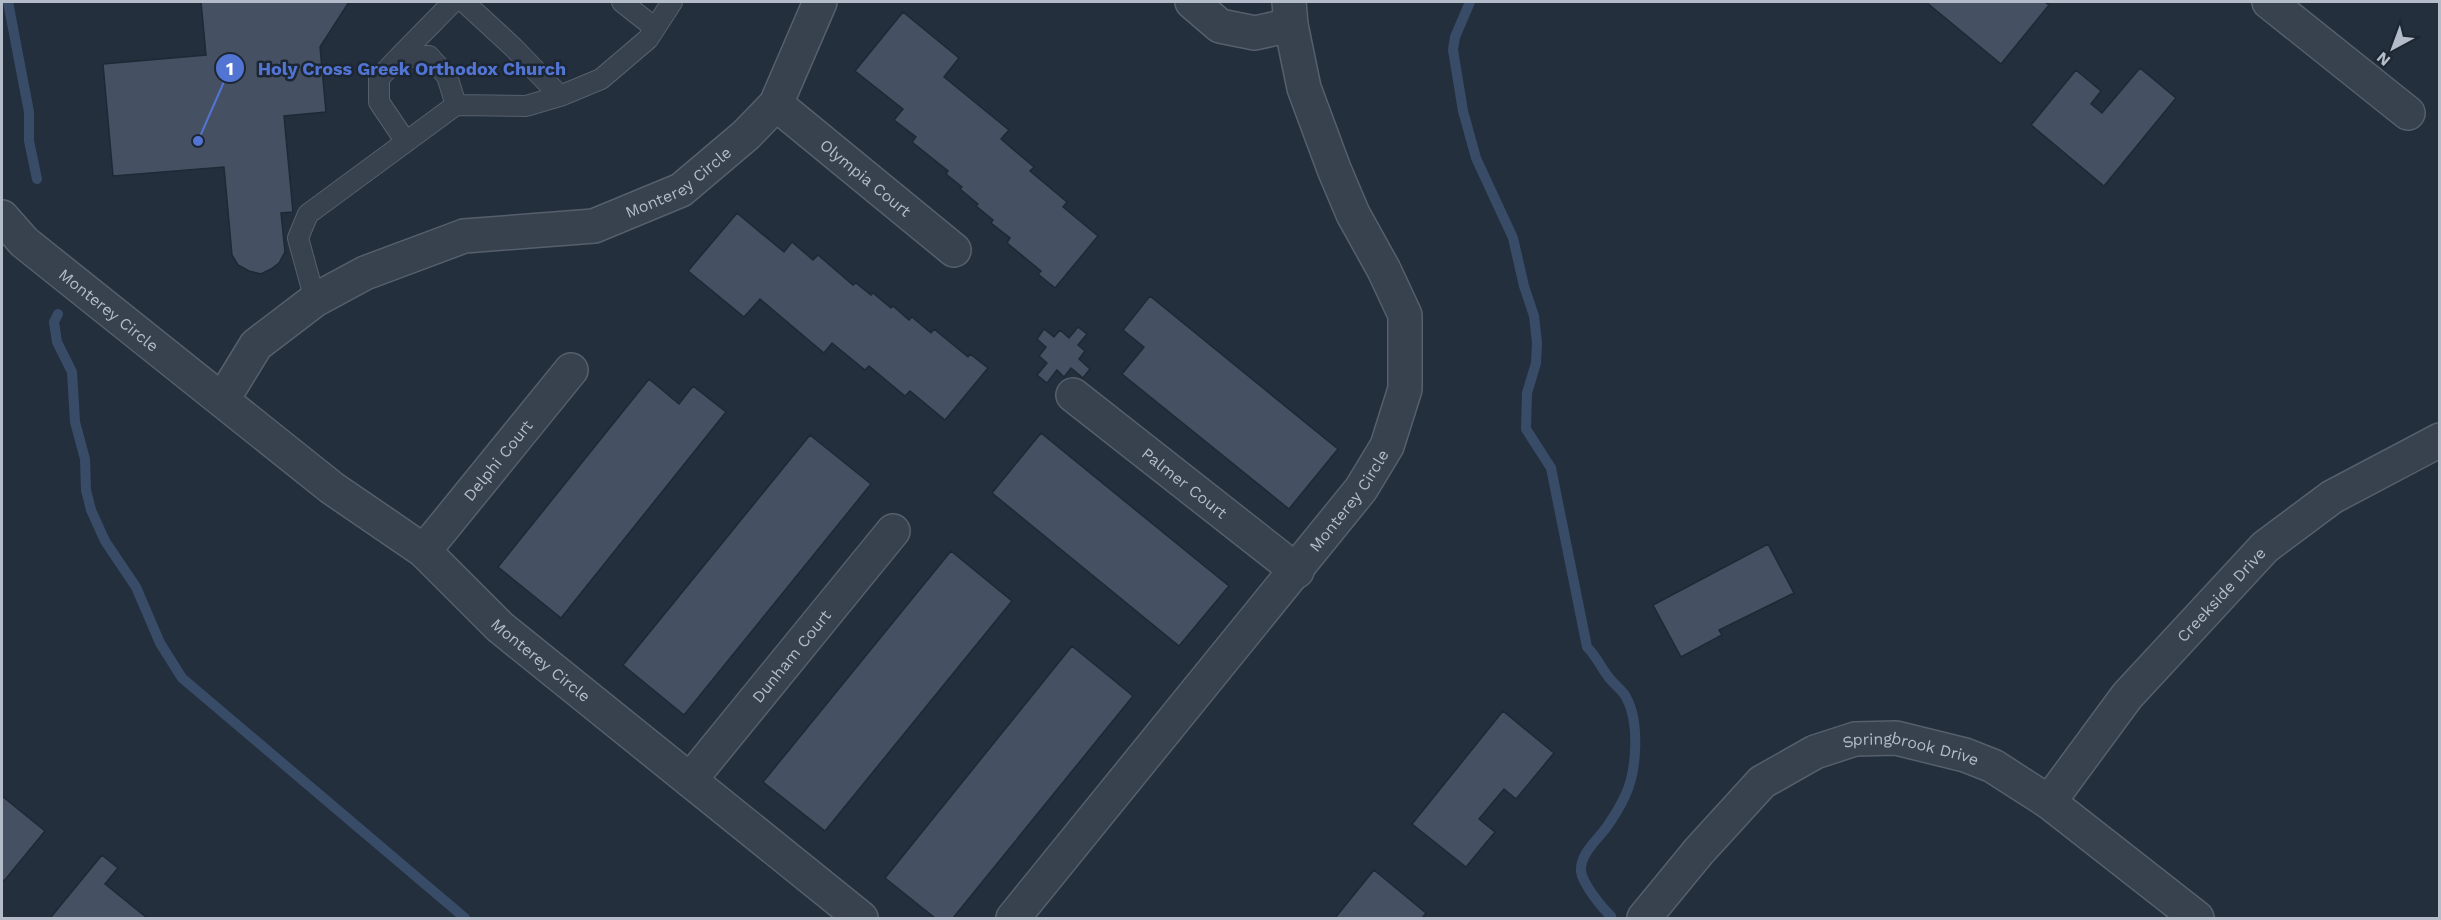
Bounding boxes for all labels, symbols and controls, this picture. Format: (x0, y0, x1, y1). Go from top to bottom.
north arrow (2363, 18, 2423, 78)
text: N (2373, 48, 2394, 70)
callout: Holy Cross Greek Orthodox Church (215, 50, 579, 86)
text: 1 (226, 58, 234, 79)
text: Holy Cross Greek Orthodox Church (258, 58, 566, 79)
street label: Olympia Court (816, 135, 915, 221)
street label: Monterey Circle (623, 143, 735, 222)
street label: Monterey Circle (55, 265, 162, 356)
street label: Delphi Court (460, 416, 537, 505)
street label: Palmer Court (1138, 444, 1231, 523)
street label: Monterey Circle (1305, 446, 1393, 555)
street label: Creekside Drive (2173, 544, 2270, 646)
street label: Dunham Court (748, 606, 835, 707)
street label: Monterey Circle (487, 615, 594, 706)
street label: Springbrook Drive (1840, 728, 1982, 770)

